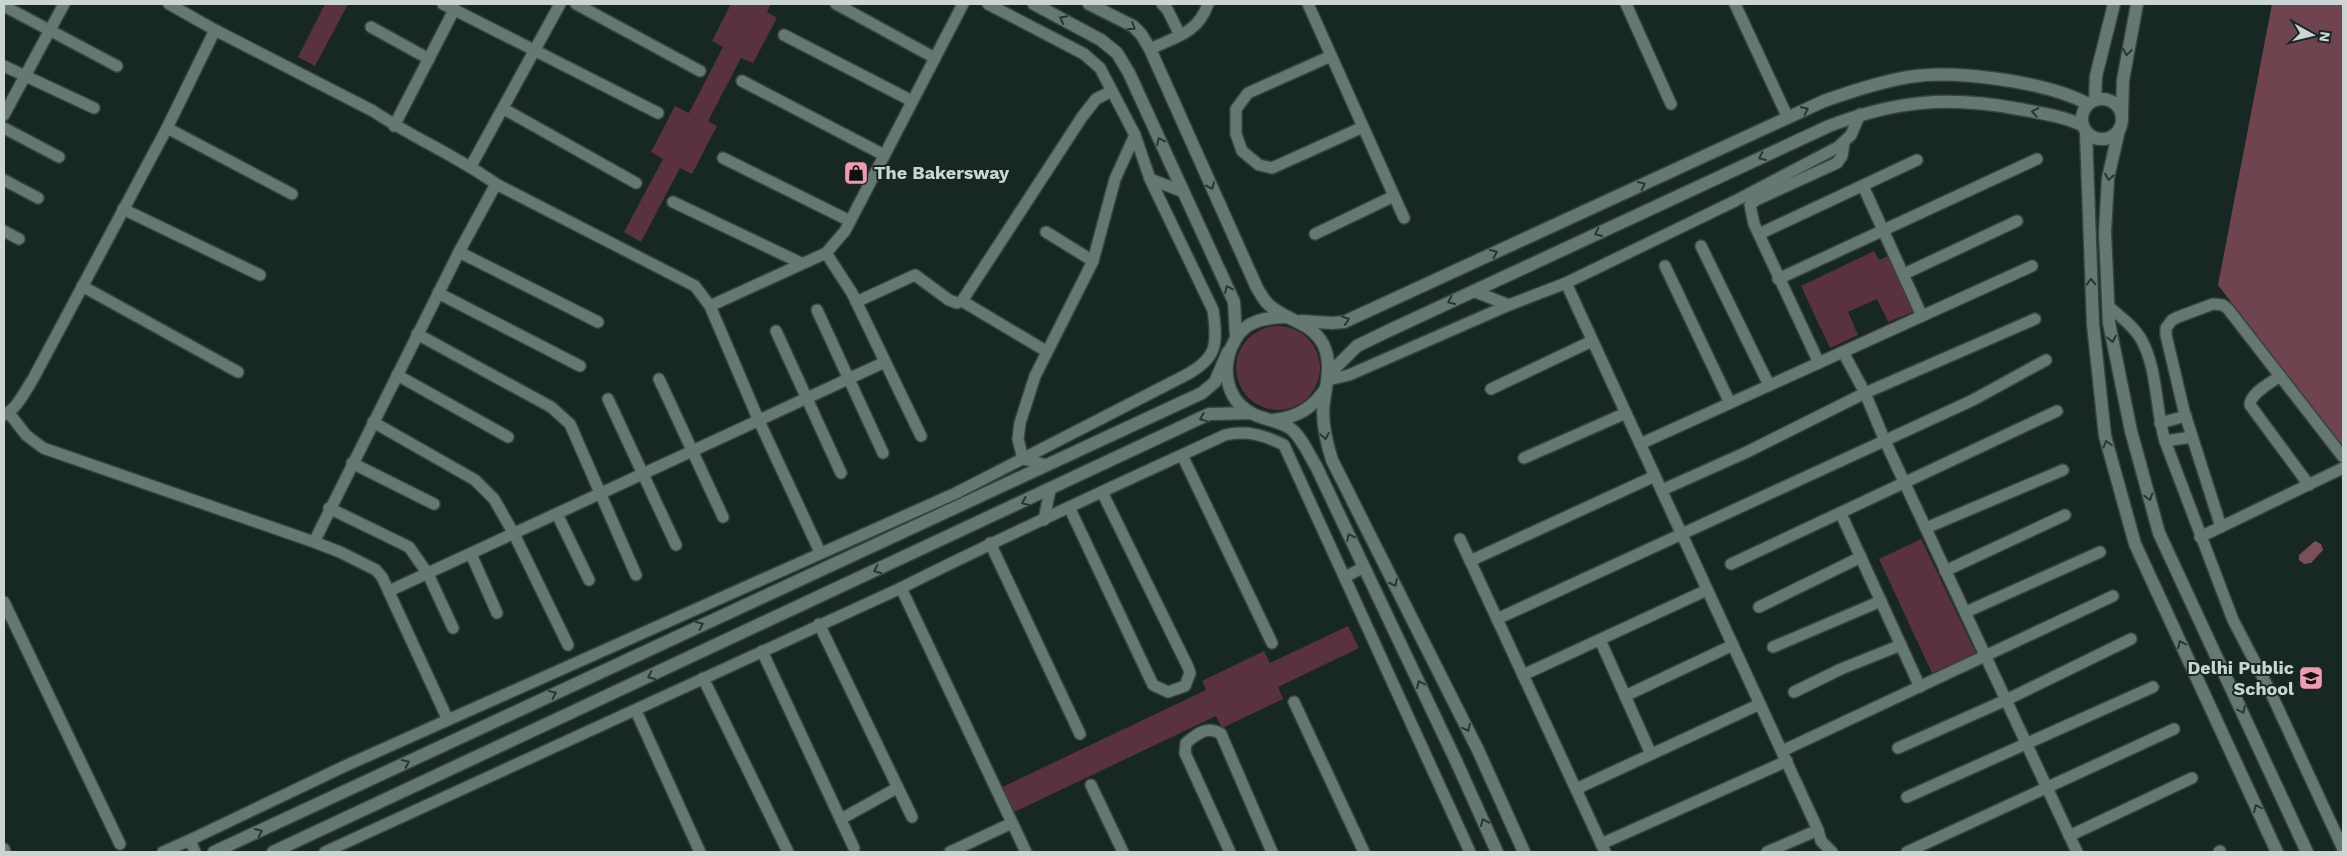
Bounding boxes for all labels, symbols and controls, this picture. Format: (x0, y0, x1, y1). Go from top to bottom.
north arrow (2287, 10, 2337, 60)
one-way arrow (1059, 15, 1068, 25)
one-way arrow (1127, 20, 1136, 30)
text: N (2316, 31, 2334, 43)
one-way arrow (2123, 47, 2133, 56)
one-way arrow (1800, 105, 1809, 116)
one-way arrow (2031, 107, 2040, 117)
one-way arrow (1156, 137, 1167, 146)
one-way arrow (1758, 151, 1767, 162)
shop icon: The Bakersway (843, 160, 869, 186)
place label: The Bakersway (874, 162, 1010, 183)
one-way arrow (2104, 174, 2115, 182)
one-way arrow (1205, 181, 1216, 190)
one-way arrow (1637, 181, 1646, 191)
one-way arrow (1595, 227, 1604, 237)
one-way arrow (1489, 249, 1498, 259)
one-way arrow (2086, 278, 2096, 286)
one-way arrow (1224, 285, 1235, 294)
one-way arrow (1447, 295, 1456, 306)
one-way arrow (1342, 316, 1350, 326)
one-way arrow (2107, 335, 2117, 344)
one-way arrow (1199, 411, 1208, 422)
one-way arrow (1320, 432, 1330, 441)
one-way arrow (2102, 439, 2113, 448)
one-way arrow (2144, 493, 2154, 501)
one-way arrow (1021, 495, 1030, 506)
one-way arrow (1346, 533, 1356, 542)
one-way arrow (874, 564, 883, 574)
one-way arrow (1388, 578, 1398, 587)
one-way arrow (695, 621, 704, 632)
one-way arrow (2178, 641, 2188, 650)
place label: Delhi Public School (2187, 657, 2294, 699)
school or university icon: Delhi Public School (2298, 665, 2324, 691)
one-way arrow (647, 670, 656, 680)
one-way arrow (1415, 680, 1426, 689)
one-way arrow (548, 690, 557, 700)
one-way arrow (2236, 705, 2246, 714)
one-way arrow (1461, 723, 1471, 732)
one-way arrow (401, 759, 410, 769)
one-way arrow (2252, 804, 2263, 813)
one-way arrow (1479, 818, 1490, 827)
one-way arrow (254, 828, 263, 838)

